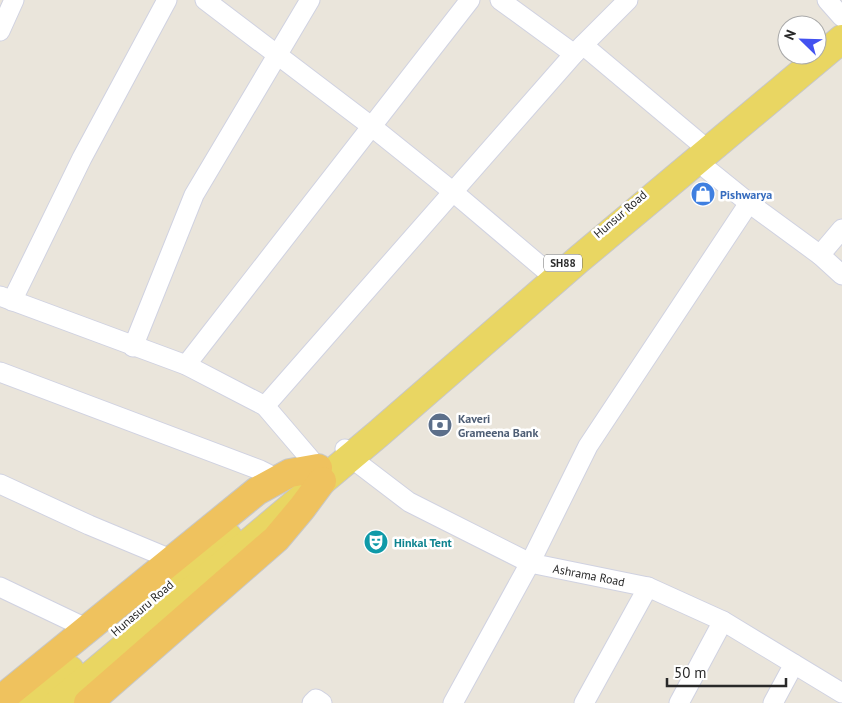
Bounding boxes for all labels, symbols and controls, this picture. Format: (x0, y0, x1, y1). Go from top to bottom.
north arrow (777, 15, 827, 65)
text: N (780, 27, 800, 43)
shop icon: Pishwarya (690, 181, 716, 207)
street label: Hunsur Road (590, 187, 650, 241)
place label: Pishwarya (720, 187, 772, 202)
road number: SH88 (544, 254, 582, 272)
place label: Kaveri Grameena Bank (458, 411, 538, 440)
bank icon: Kaveri Grameena Bank (427, 412, 453, 438)
theatre icon: Hinkal Tent (363, 529, 389, 555)
place label: Hinkal Tent (394, 535, 452, 550)
street label: Ashrama Road (552, 561, 626, 589)
street label: Hunasuru Road (108, 577, 176, 639)
scale bar (667, 656, 786, 688)
text: 50 m (674, 663, 707, 682)

